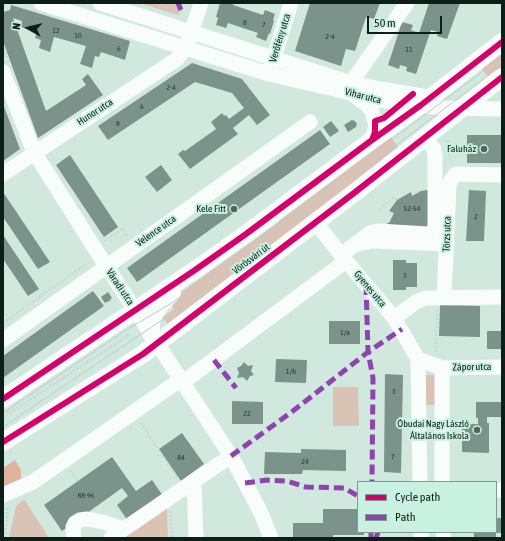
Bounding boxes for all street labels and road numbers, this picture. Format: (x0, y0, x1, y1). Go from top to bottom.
street label: Verőfény utca (267, 12, 293, 64)
street label: Vihar utca (344, 86, 382, 106)
street label: Hunor utca (75, 96, 115, 128)
street label: Velence utca (133, 213, 179, 249)
street label: Törzs utca (440, 216, 454, 252)
street label: Vörösvári út (230, 241, 272, 277)
street label: Váradi utca (104, 267, 136, 307)
street label: Gyenes utca (351, 268, 389, 310)
street label: Zápor utca (452, 361, 492, 373)

